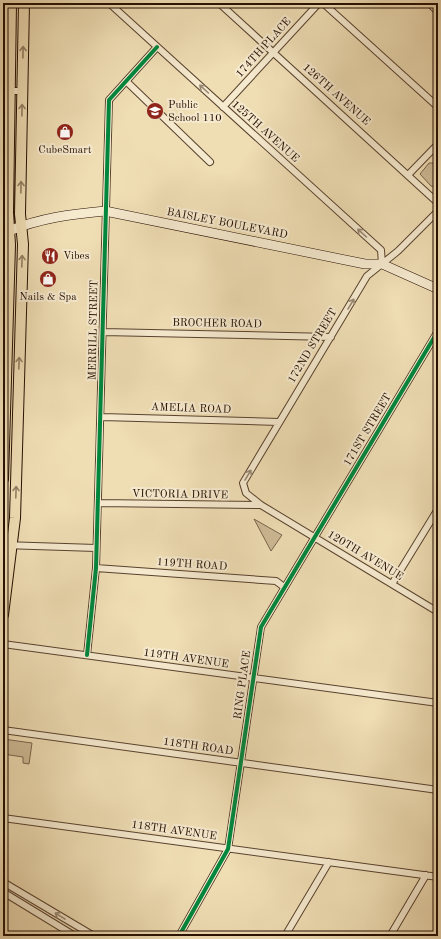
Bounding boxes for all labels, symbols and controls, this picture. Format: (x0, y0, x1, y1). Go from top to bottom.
street label: 174TH PLACE (234, 16, 294, 80)
one-way arrow (19, 46, 27, 59)
street label: 126TH AVENUE (300, 62, 372, 128)
one-way arrow (199, 85, 209, 94)
street label: 125TH AVENUE (229, 99, 301, 165)
place label: Public School 110 (168, 100, 222, 124)
school or university icon: Public School 110 (145, 101, 165, 121)
one-way arrow (18, 104, 26, 117)
shop icon: CubeSmart (55, 122, 75, 142)
place label: CubeSmart (38, 145, 92, 156)
one-way arrow (17, 181, 25, 194)
street label: BAISLEY BOULEVARD (166, 207, 289, 241)
one-way arrow (357, 229, 367, 238)
restaurant icon: Vibes (40, 246, 60, 266)
place label: Vibes (63, 251, 90, 262)
one-way arrow (18, 255, 26, 268)
shop icon: Nails & Spa (38, 269, 58, 289)
street label: MERRILL STREET (88, 280, 100, 380)
place label: Nails & Spa (19, 292, 77, 303)
one-way arrow (347, 298, 355, 310)
street label: 172ND STREET (286, 307, 340, 385)
street label: BROCHER ROAD (172, 318, 262, 330)
one-way arrow (15, 357, 23, 370)
street label: 171ST STREET (342, 392, 394, 468)
street label: AMELIA ROAD (151, 402, 232, 416)
one-way arrow (244, 469, 252, 481)
one-way arrow (12, 486, 19, 499)
street label: VICTORIA DRIVE (132, 489, 228, 501)
street label: 120TH AVENUE (325, 529, 405, 583)
street label: 119TH ROAD (156, 557, 228, 573)
street label: 119TH AVENUE (143, 648, 229, 670)
street label: RING PLACE (233, 650, 253, 720)
street label: 118TH ROAD (162, 737, 234, 757)
street label: 118TH AVENUE (131, 820, 217, 842)
one-way arrow (55, 912, 66, 920)

